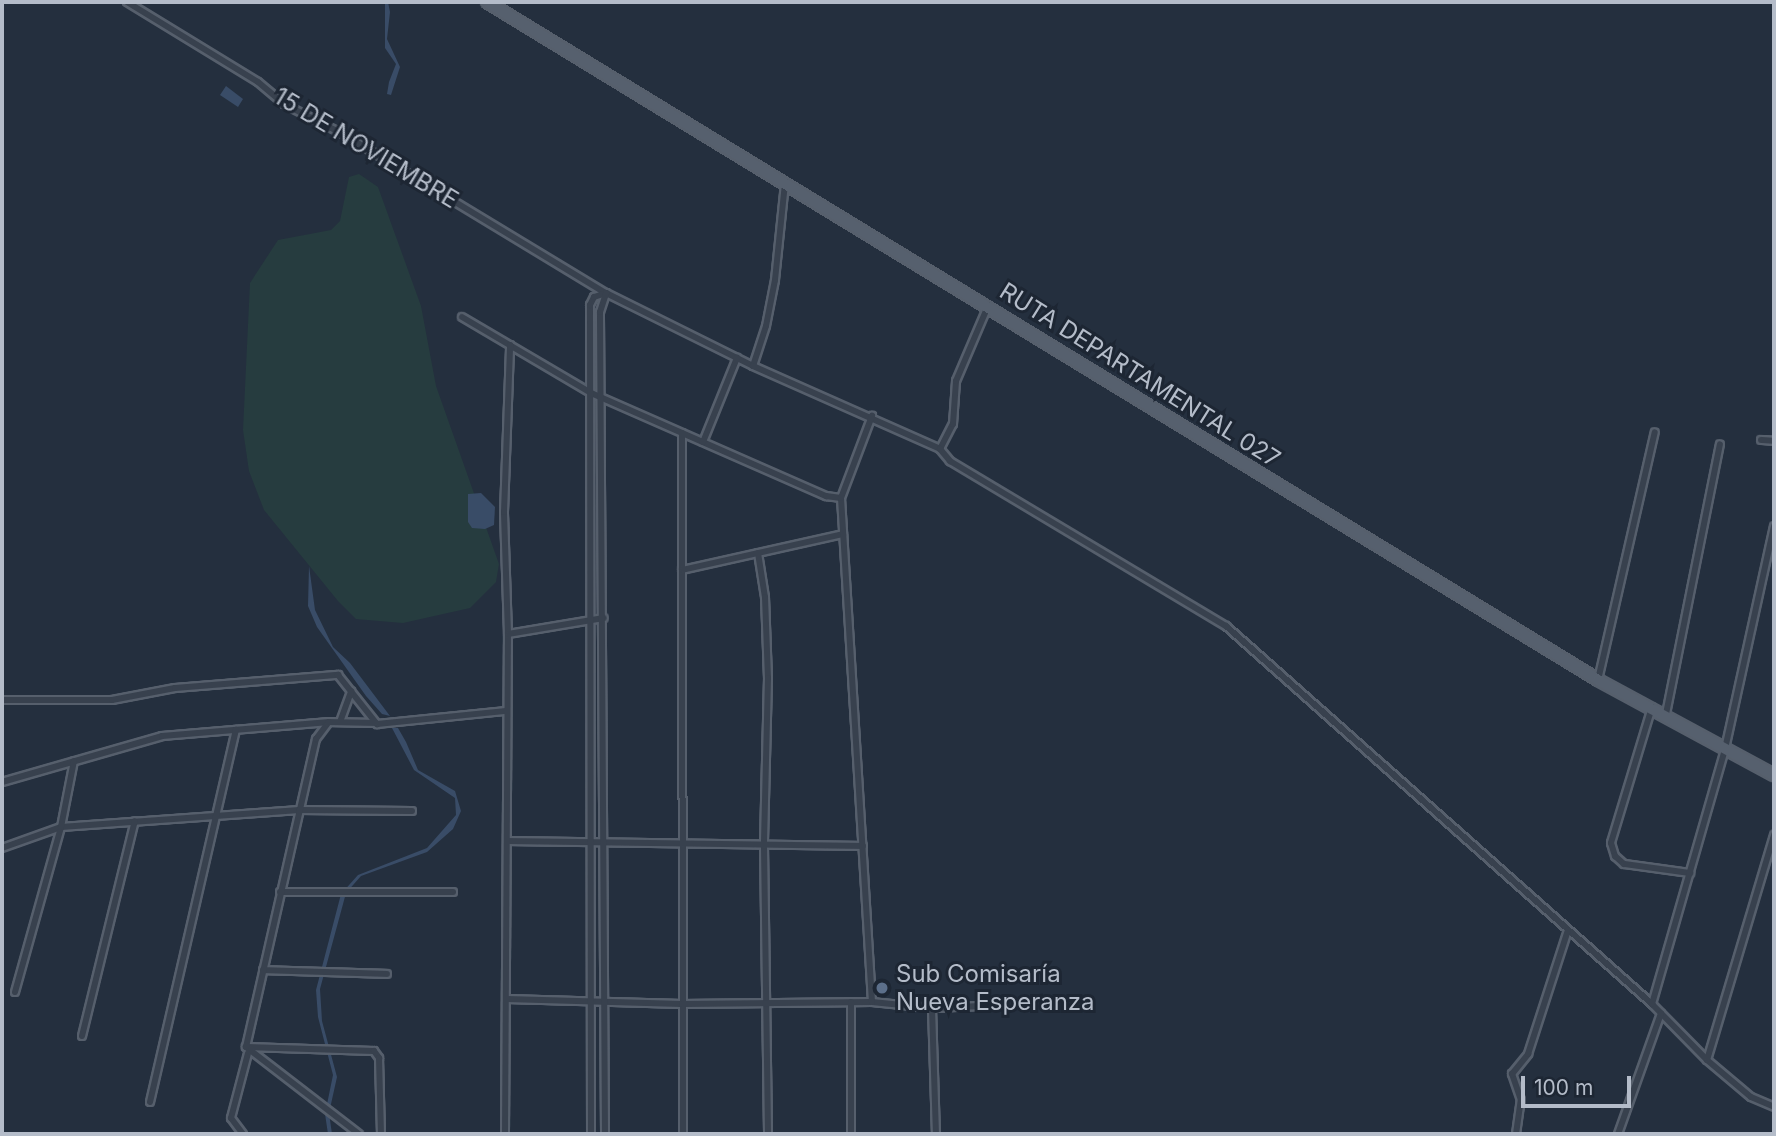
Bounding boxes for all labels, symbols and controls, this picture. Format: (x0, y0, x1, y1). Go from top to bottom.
street label: 15 DE NOVIEMBRE (269, 82, 463, 214)
street label: RUTA DEPARTAMENTAL 027 (994, 277, 1286, 473)
place label: Sub Comisaría Nueva Esperanza (896, 960, 1095, 1016)
marker: Sub Comisaría Nueva Esperanza (874, 980, 890, 996)
scale bar (1524, 1062, 1634, 1106)
text: 100 m (1534, 1075, 1593, 1100)

